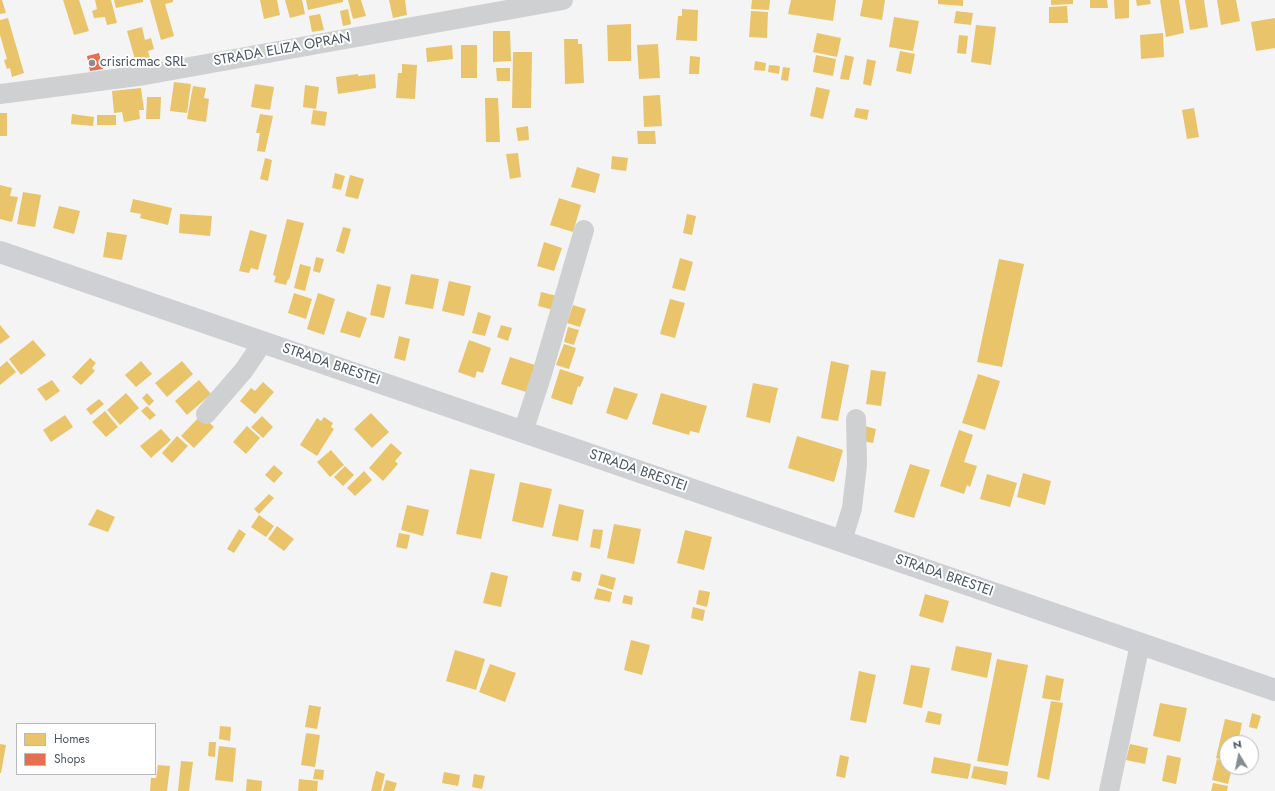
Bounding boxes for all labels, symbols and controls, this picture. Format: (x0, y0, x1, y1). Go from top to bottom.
street label: STRADA ELIZA OPRAN (212, 30, 352, 70)
place label: crisricmac SRL (100, 55, 186, 71)
marker: crisricmac SRL (87, 58, 97, 68)
street label: STRADA BRESTEI (280, 340, 382, 390)
street label: STRADA BRESTEI (587, 446, 689, 496)
street label: STRADA BRESTEI (893, 551, 995, 601)
legend (16, 723, 156, 775)
text: Homes (54, 730, 90, 748)
north arrow (1219, 735, 1259, 775)
text: N (1231, 736, 1243, 753)
text: Shops (54, 750, 85, 768)

